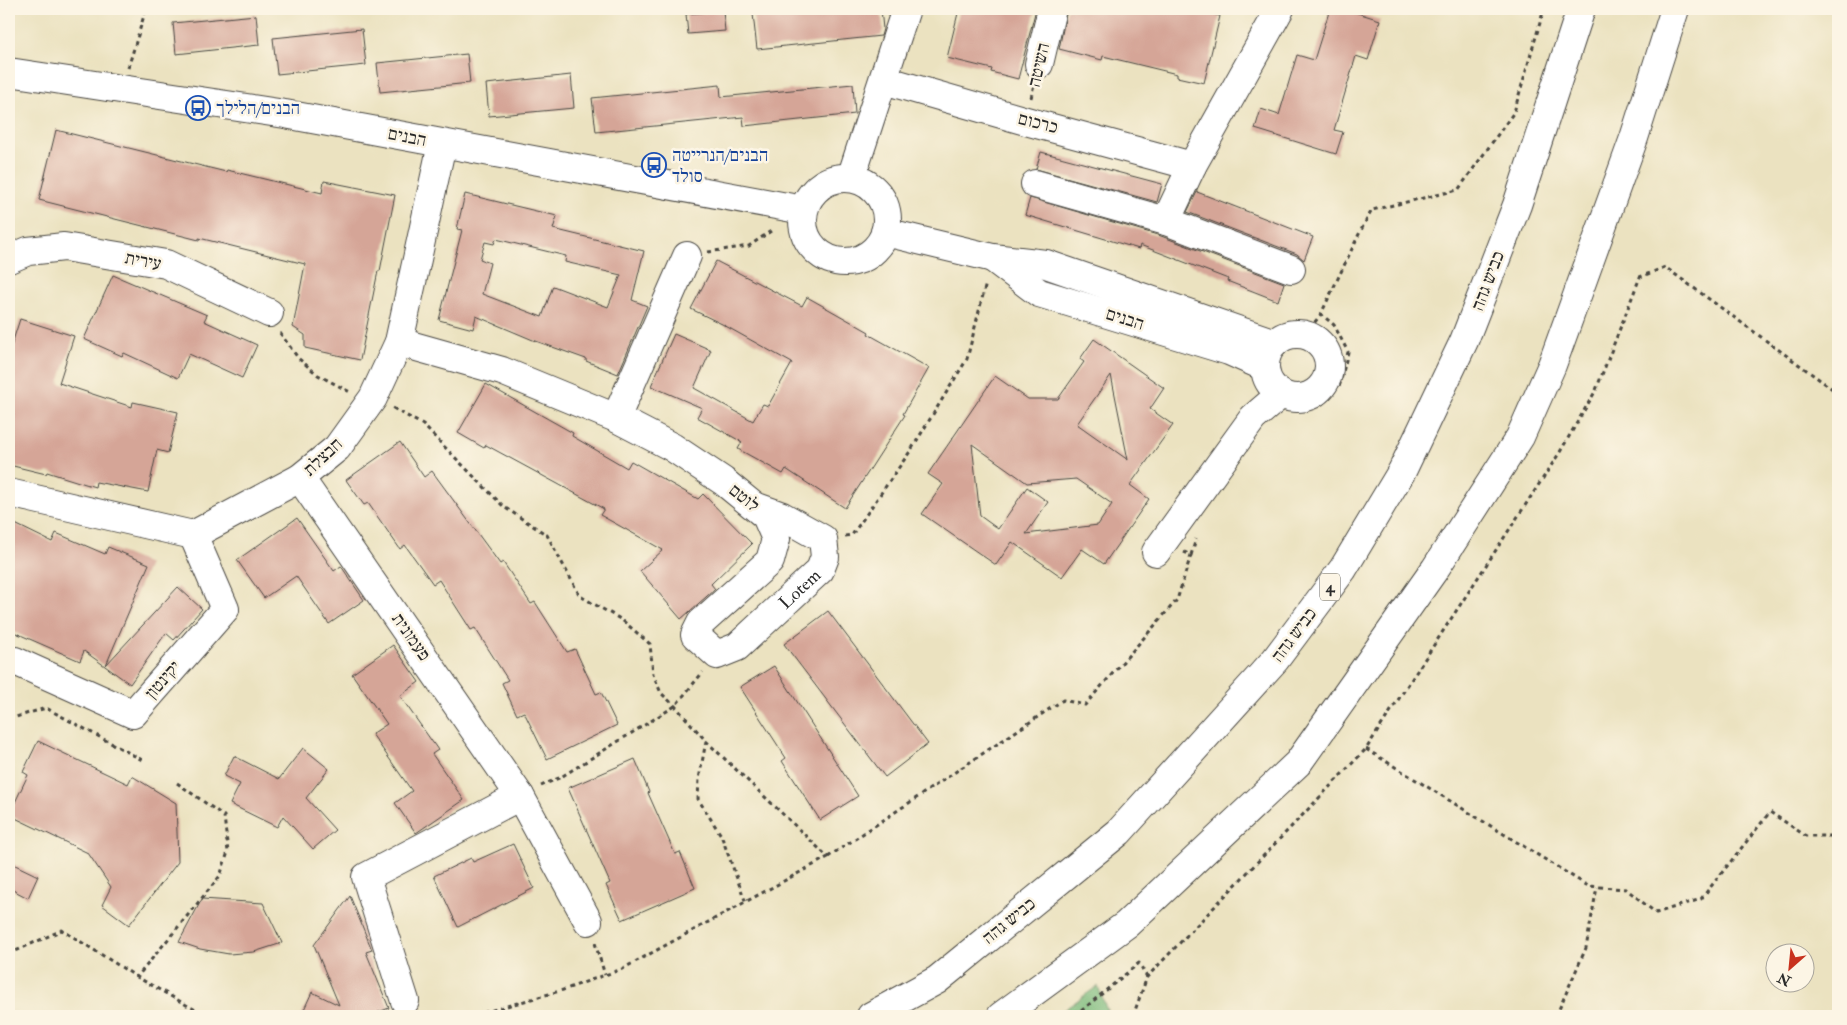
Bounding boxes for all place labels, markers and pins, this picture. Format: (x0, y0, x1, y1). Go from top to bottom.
bus stop icon: הבנים/הלילך (185, 95, 211, 121)
place label: הבנים/הלילך (216, 97, 300, 120)
place label: הבנים/הנרייטה סולד (672, 144, 768, 188)
bus stop icon: הבנים/הנרייטה סולד (641, 152, 667, 178)

